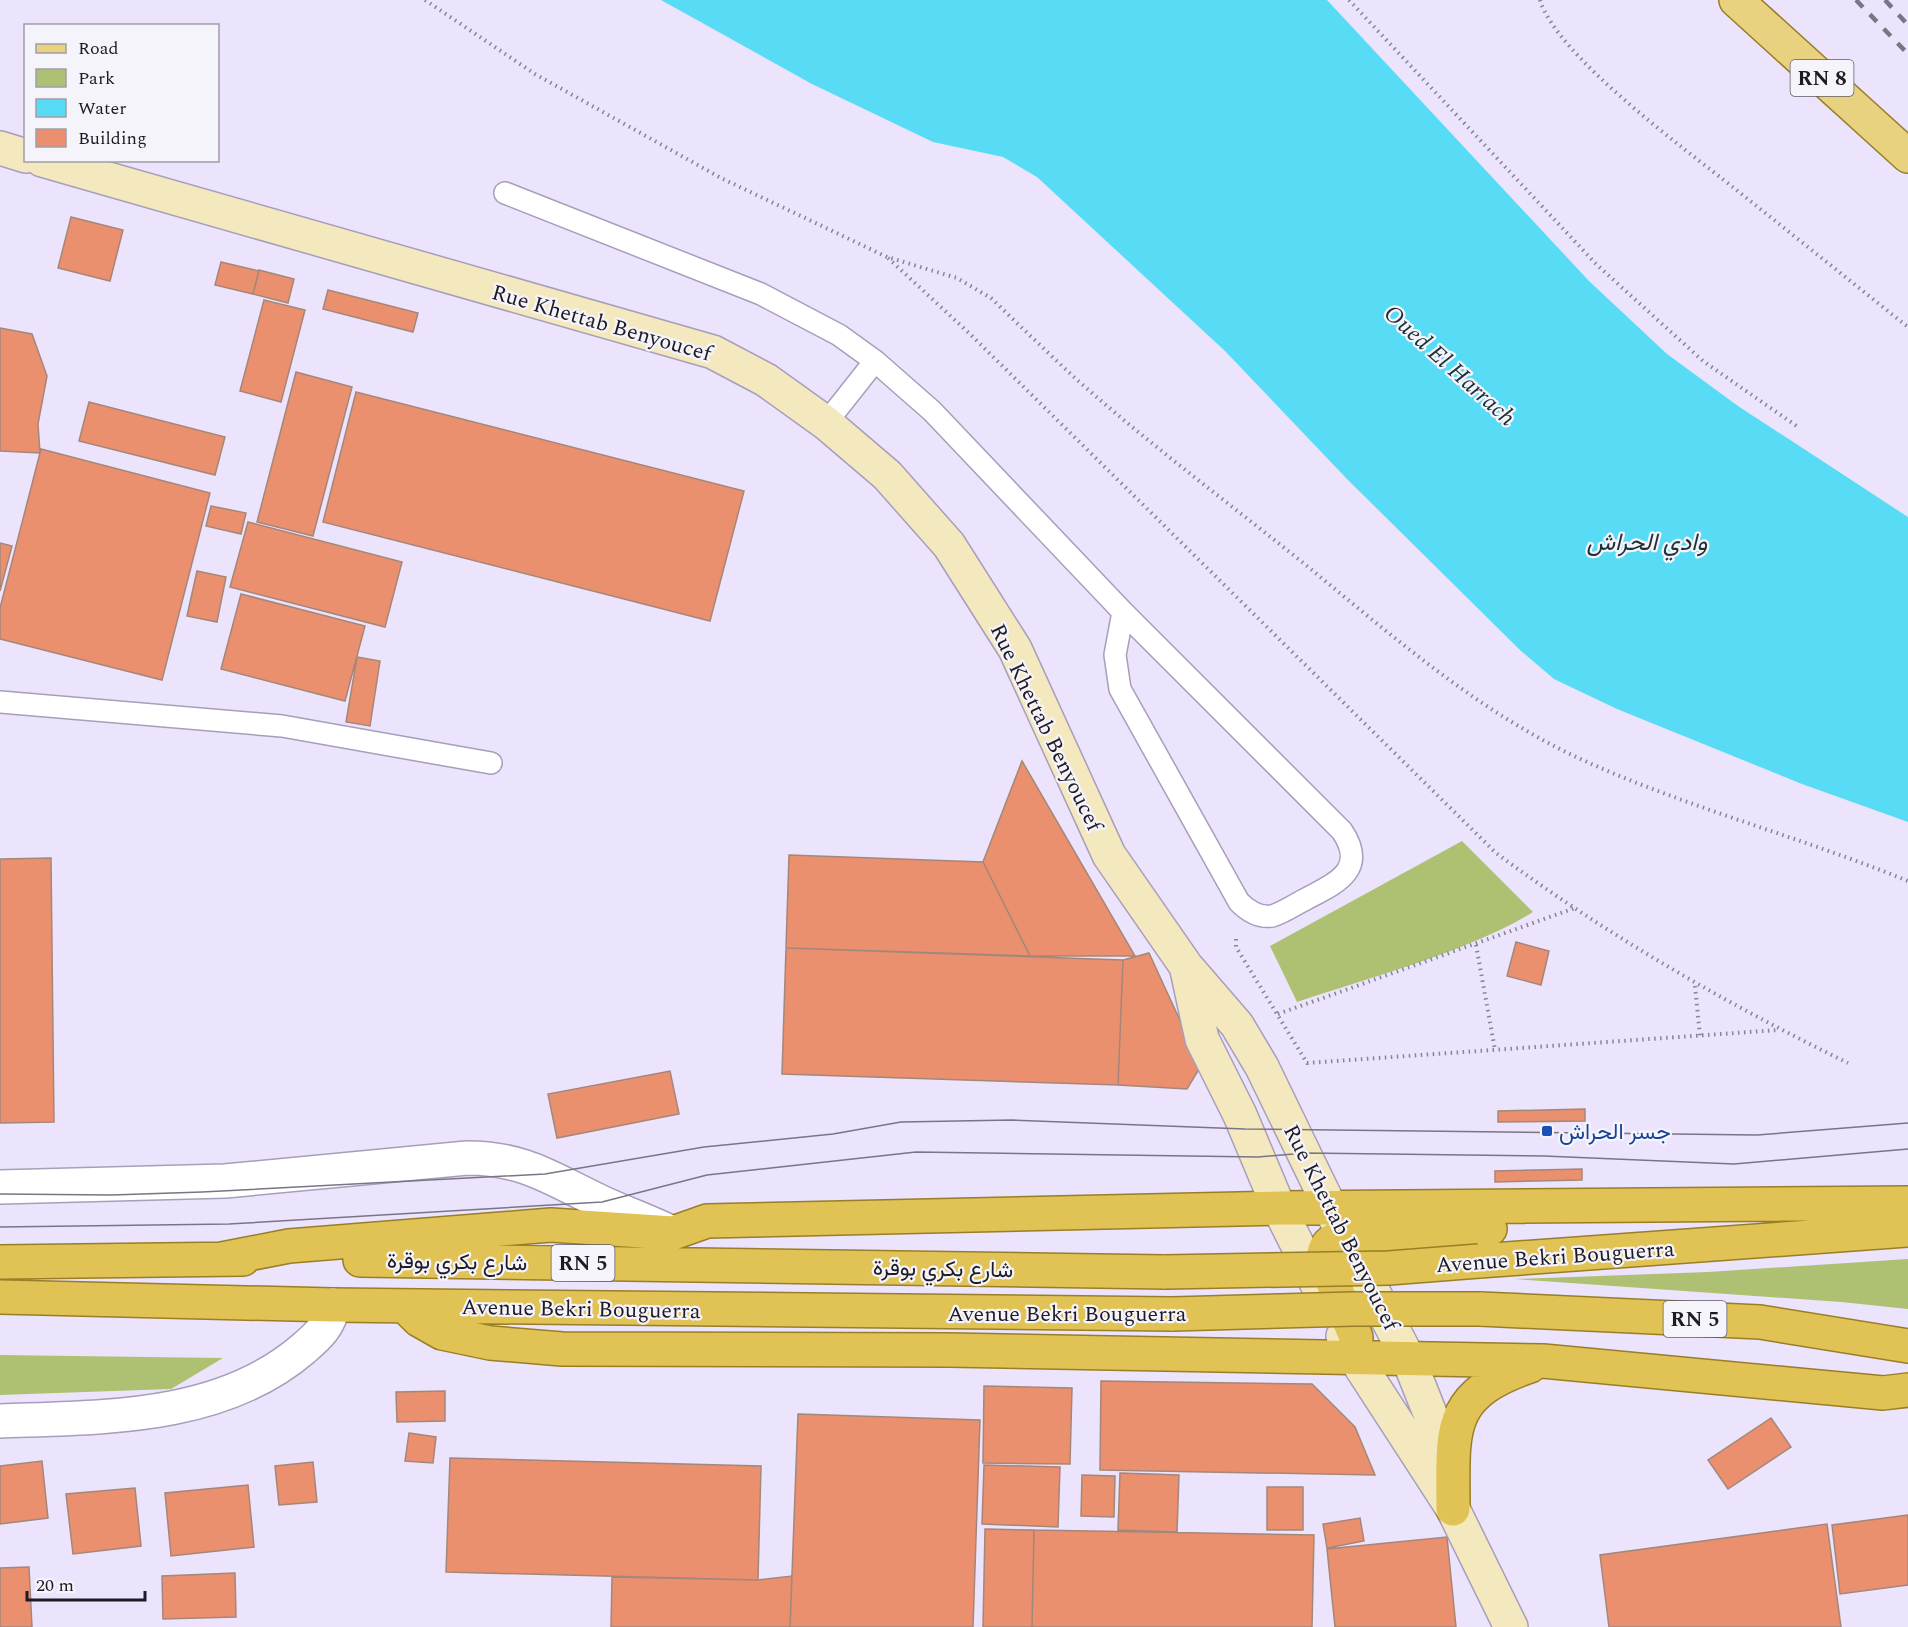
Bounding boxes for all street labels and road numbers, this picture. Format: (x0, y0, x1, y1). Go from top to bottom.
road number: RN 8 (1790, 60, 1854, 96)
street label: Rue Khettab Benyoucef (488, 276, 717, 371)
street label: Rue Khettab Benyoucef (981, 618, 1111, 838)
street label: Rue Khettab Benyoucef (1274, 1119, 1408, 1338)
street label: Avenue Bekri Bouguerra (1435, 1233, 1676, 1282)
street label: شارع بكري بوقرة (386, 1245, 527, 1281)
road number: RN 5 (552, 1245, 614, 1281)
street label: شارع بكري بوقرة (872, 1252, 1013, 1288)
street label: Avenue Bekri Bouguerra (461, 1291, 701, 1328)
street label: Avenue Bekri Bouguerra (947, 1298, 1187, 1331)
road number: RN 5 (1664, 1301, 1726, 1337)

